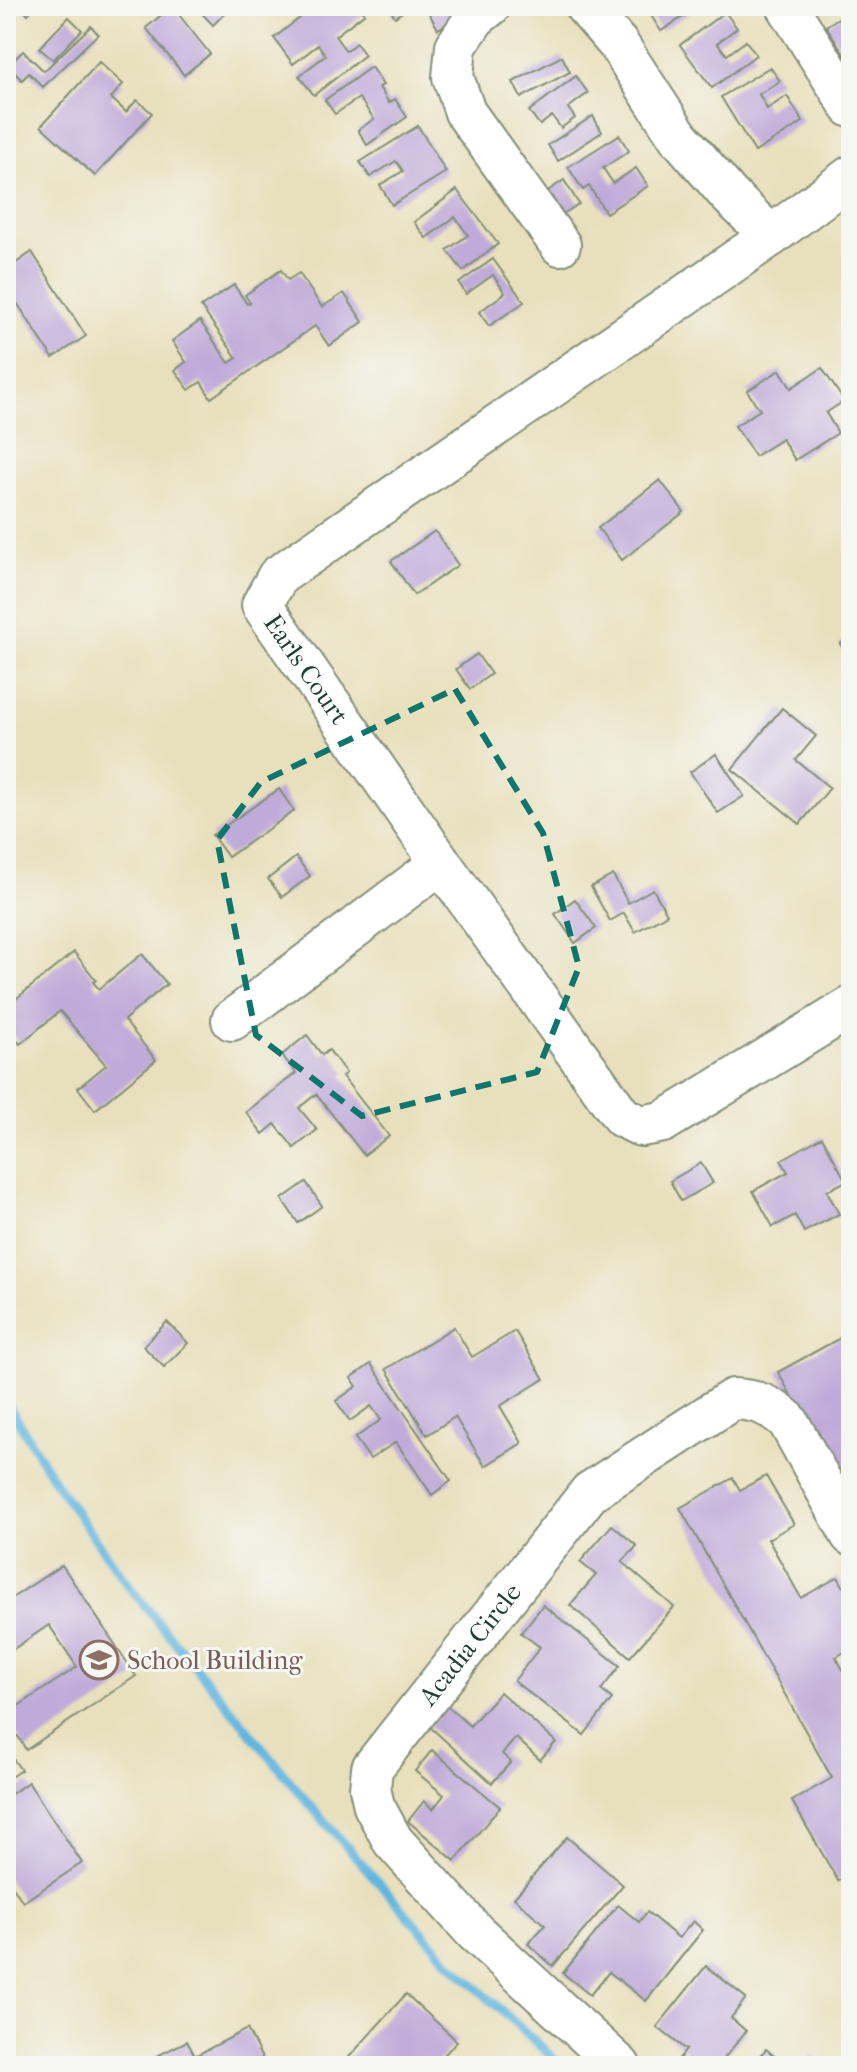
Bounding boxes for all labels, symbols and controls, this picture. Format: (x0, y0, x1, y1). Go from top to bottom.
street label: Earls Court (257, 608, 355, 731)
street label: Acadia Circle (412, 1577, 528, 1713)
school or university icon: School Building (78, 1639, 120, 1681)
place label: School Building (127, 1645, 303, 1676)

